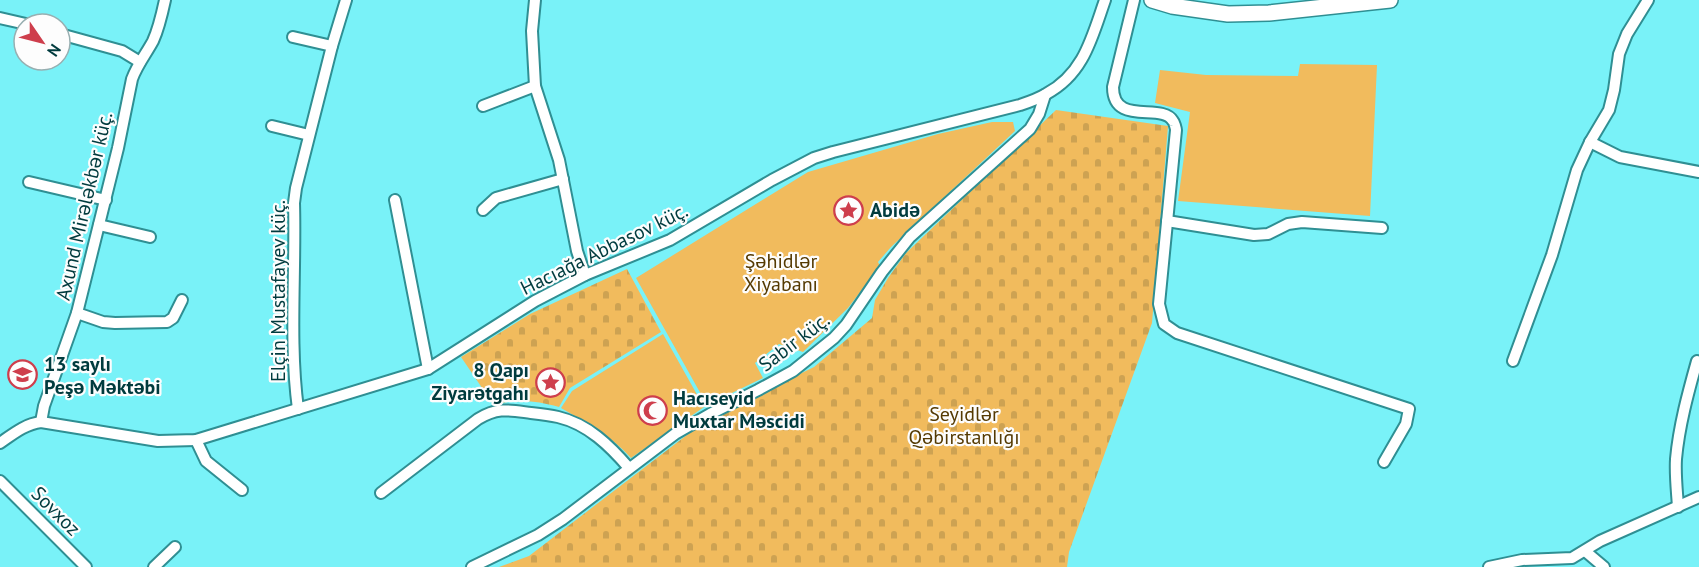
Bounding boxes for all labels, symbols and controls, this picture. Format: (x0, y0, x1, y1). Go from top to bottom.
north arrow (12, 12, 72, 72)
text: N (43, 41, 65, 61)
street label: Axund Mirələkbər küç. (50, 109, 118, 303)
place icon: Abidə (833, 194, 865, 226)
street label: Hacıağa Abbasov küç. (516, 197, 692, 301)
place label: Abidə (870, 197, 920, 223)
street label: Elçin Mustafayev küç. (265, 200, 291, 382)
park label: Şəhidlər Xiyabanı (744, 248, 818, 297)
street label: Sabir küç. (753, 307, 835, 377)
place label: 13 saylı Peşə Məktəbi (44, 351, 161, 400)
place label: 8 Qapı Ziyarətgahı (431, 357, 529, 406)
school or university icon: 13 saylı Peşə Məktəbi (7, 359, 39, 391)
place icon: 8 Qapı Ziyarətgahı (534, 366, 566, 398)
place label: Hacıseyid Muxtar Məscidi (673, 385, 805, 434)
mosque icon: Hacıseyid Muxtar Məscidi (636, 394, 668, 426)
park label: Seyidlər Qəbirstanlığı (908, 401, 1020, 450)
street label: Sovxoz (26, 481, 86, 541)

